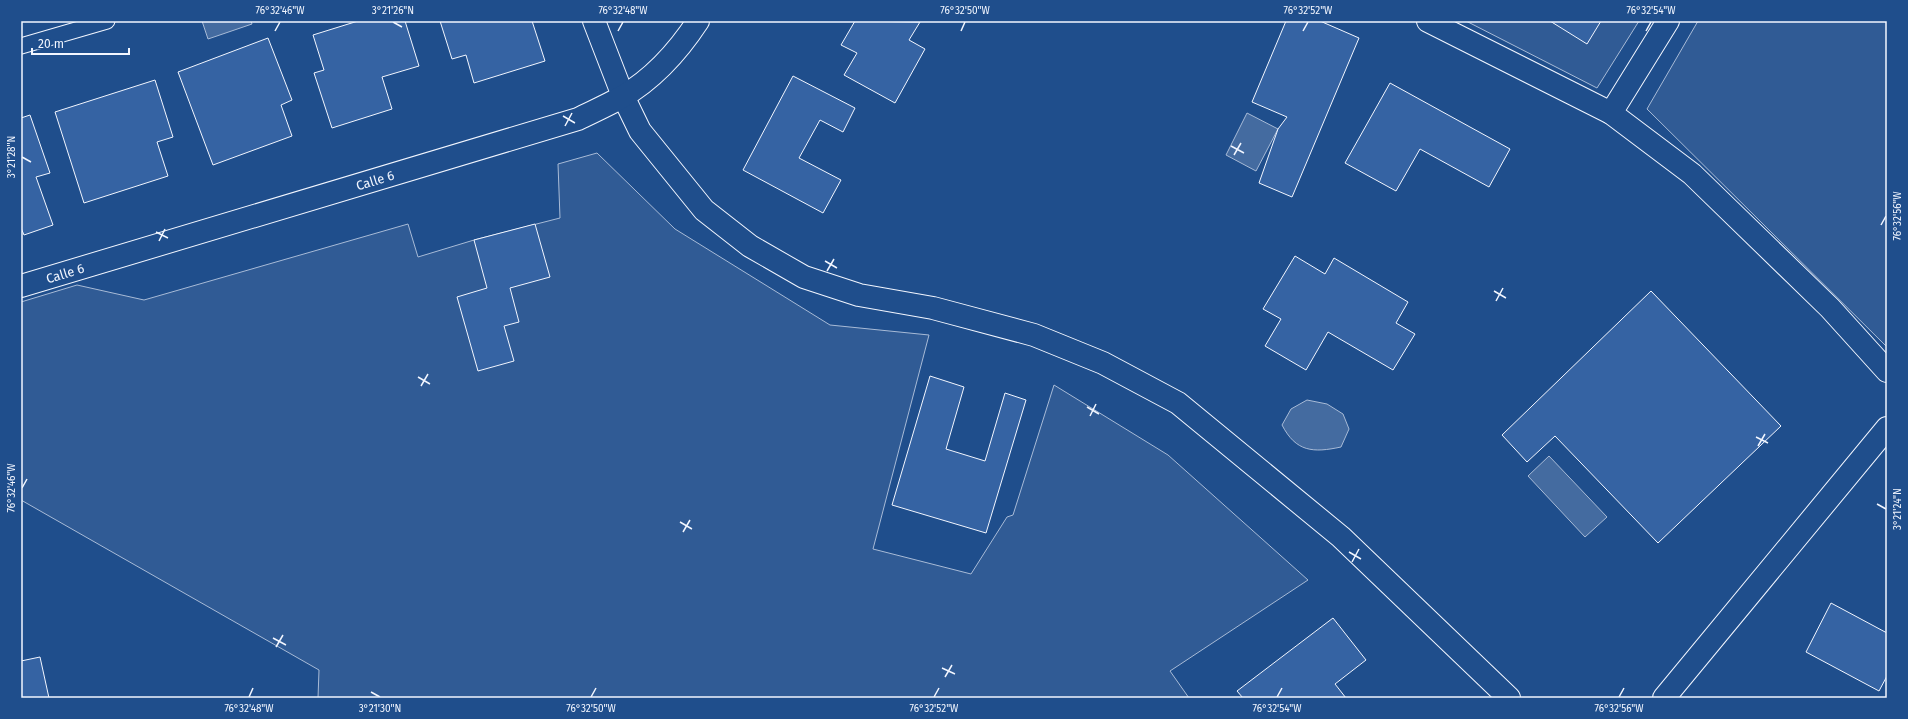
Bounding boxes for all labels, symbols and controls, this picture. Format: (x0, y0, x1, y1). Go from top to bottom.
text: 76°32'46"W (256, 5, 305, 17)
text: 3°21'26"N (372, 5, 414, 17)
text: 76°32'48"W (598, 5, 648, 17)
text: 76°32'50"W (940, 5, 990, 17)
text: 76°32'52"W (1284, 5, 1333, 17)
text: 76°32'54"W (1627, 5, 1676, 17)
scale bar (32, 30, 129, 56)
text: 20 m (38, 37, 64, 51)
text: 3°21'28"N (6, 136, 18, 178)
street label: Calle 6 (354, 168, 396, 193)
text: 76°32'56"W (1892, 191, 1904, 241)
street label: Calle 6 (44, 261, 86, 286)
text: 76°32'46"W (6, 463, 18, 513)
text: 3°21'24"N (1892, 488, 1904, 530)
text: 76°32'48"W (224, 703, 274, 715)
text: 3°21'30"N (359, 703, 401, 715)
text: 76°32'50"W (566, 703, 616, 715)
text: 76°32'52"W (910, 703, 959, 715)
text: 76°32'54"W (1253, 703, 1302, 715)
text: 76°32'56"W (1594, 703, 1644, 715)

